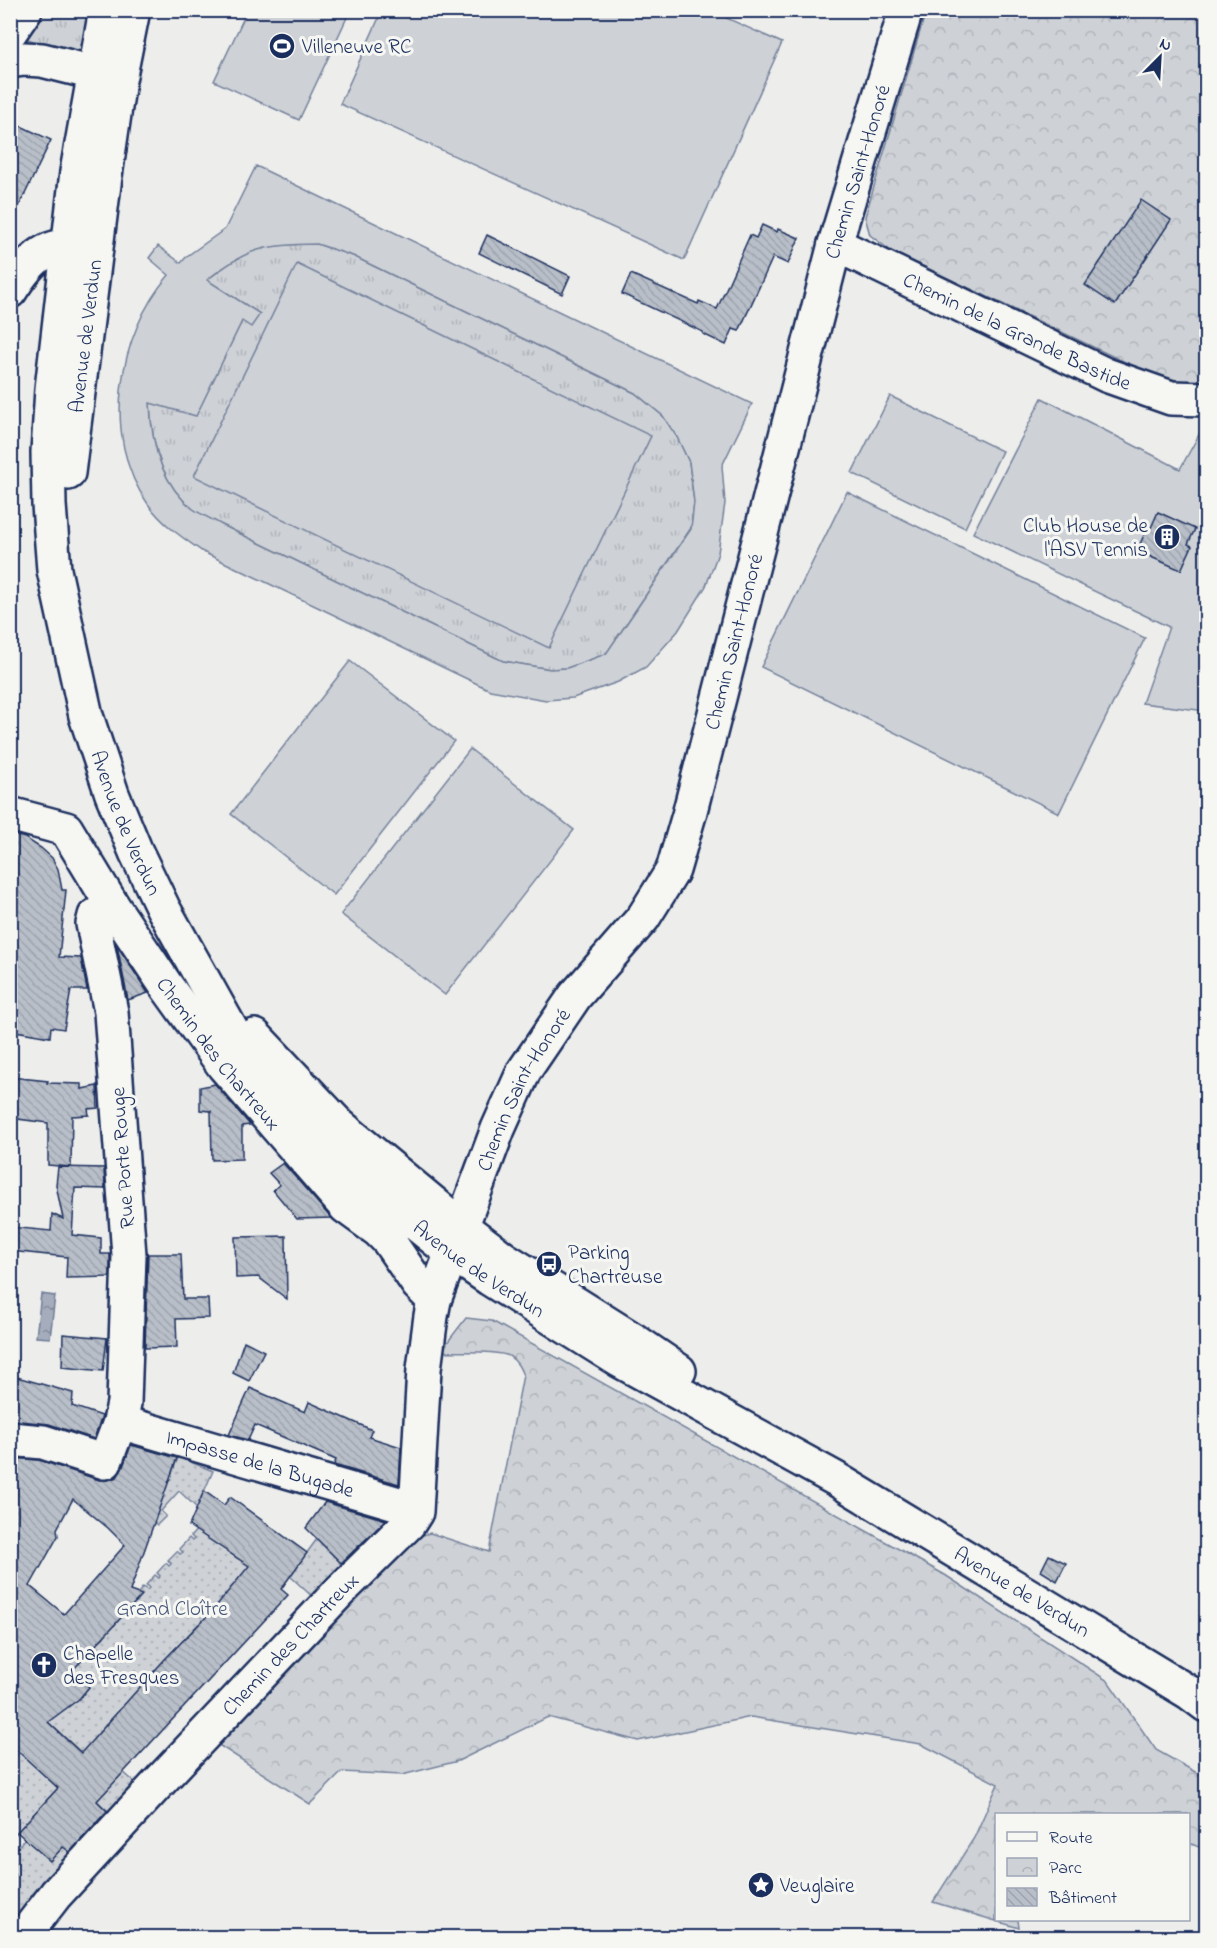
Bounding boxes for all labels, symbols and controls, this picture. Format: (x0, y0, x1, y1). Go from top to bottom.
north arrow (1130, 27, 1190, 87)
sports icon: Villeneuve RC (267, 31, 297, 61)
text: N (1155, 32, 1175, 58)
place label: Villeneuve RC (301, 33, 412, 63)
street label: Chemin Saint-Honoré (819, 81, 900, 263)
street label: Avenue de Verdun (63, 258, 111, 415)
street label: Chemin de la Grande Bastide (897, 266, 1135, 400)
place label: Club House de l'ASV Tennis (1023, 512, 1149, 566)
building icon: Club House de l'ASV Tennis (1152, 522, 1182, 552)
street label: Chemin Saint-Honoré (698, 550, 772, 733)
street label: Avenue de Verdun (82, 747, 168, 901)
street label: Chemin des Chartreux (148, 972, 287, 1138)
street label: Chemin Saint-Honoré (470, 1002, 580, 1176)
street label: Rue Porte Rouge (104, 1085, 146, 1230)
street label: Avenue de Verdun (406, 1214, 550, 1327)
place label: Parking Chartreuse (568, 1239, 663, 1293)
bus stop icon: Parking Chartreuse (534, 1249, 564, 1279)
street label: Impasse de la Bugade (162, 1423, 358, 1507)
street label: Avenue de Verdun (947, 1540, 1095, 1646)
street label: Chemin des Chartreux (216, 1567, 367, 1724)
park label: Grand Cloître (116, 1595, 228, 1625)
place label: Chapelle des Fresques (63, 1640, 179, 1694)
church icon: Chapelle des Fresques (29, 1650, 59, 1680)
legend (995, 1813, 1190, 1921)
text: Route (1049, 1826, 1094, 1852)
text: Parc (1049, 1856, 1082, 1882)
place icon: Veuglaire (746, 1870, 776, 1900)
place label: Veuglaire (779, 1872, 855, 1904)
text: Bâtiment (1048, 1886, 1117, 1912)

